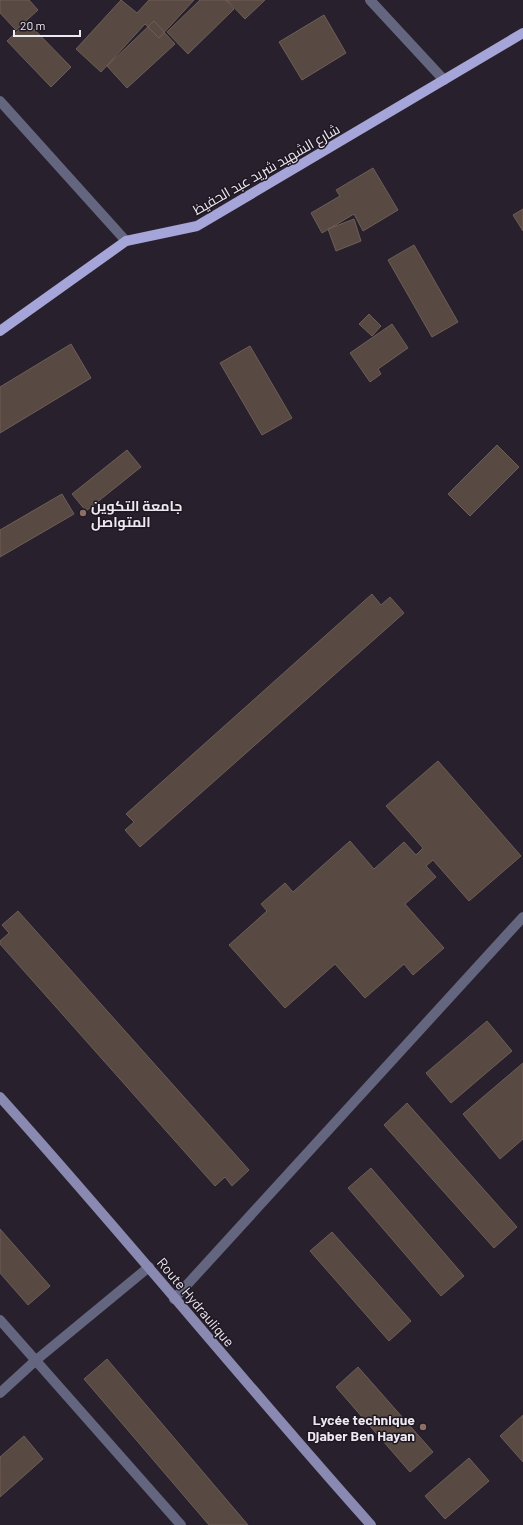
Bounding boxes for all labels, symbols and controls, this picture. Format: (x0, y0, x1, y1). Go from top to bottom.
scale bar (14, 12, 80, 38)
text: 20 m (20, 18, 46, 32)
street label: شارع الشهيد شريد عبد الحفيظ (189, 120, 343, 219)
place label: جامعة التكوين المتواصل (91, 497, 182, 531)
marker: جامعة التكوين المتواصل (78, 508, 88, 518)
street label: Route Hydraulique (154, 1254, 238, 1350)
place label: Lycée technique Djaber Ben Hayan (307, 1411, 415, 1444)
marker: Lycée technique Djaber Ben Hayan (418, 1422, 428, 1432)

